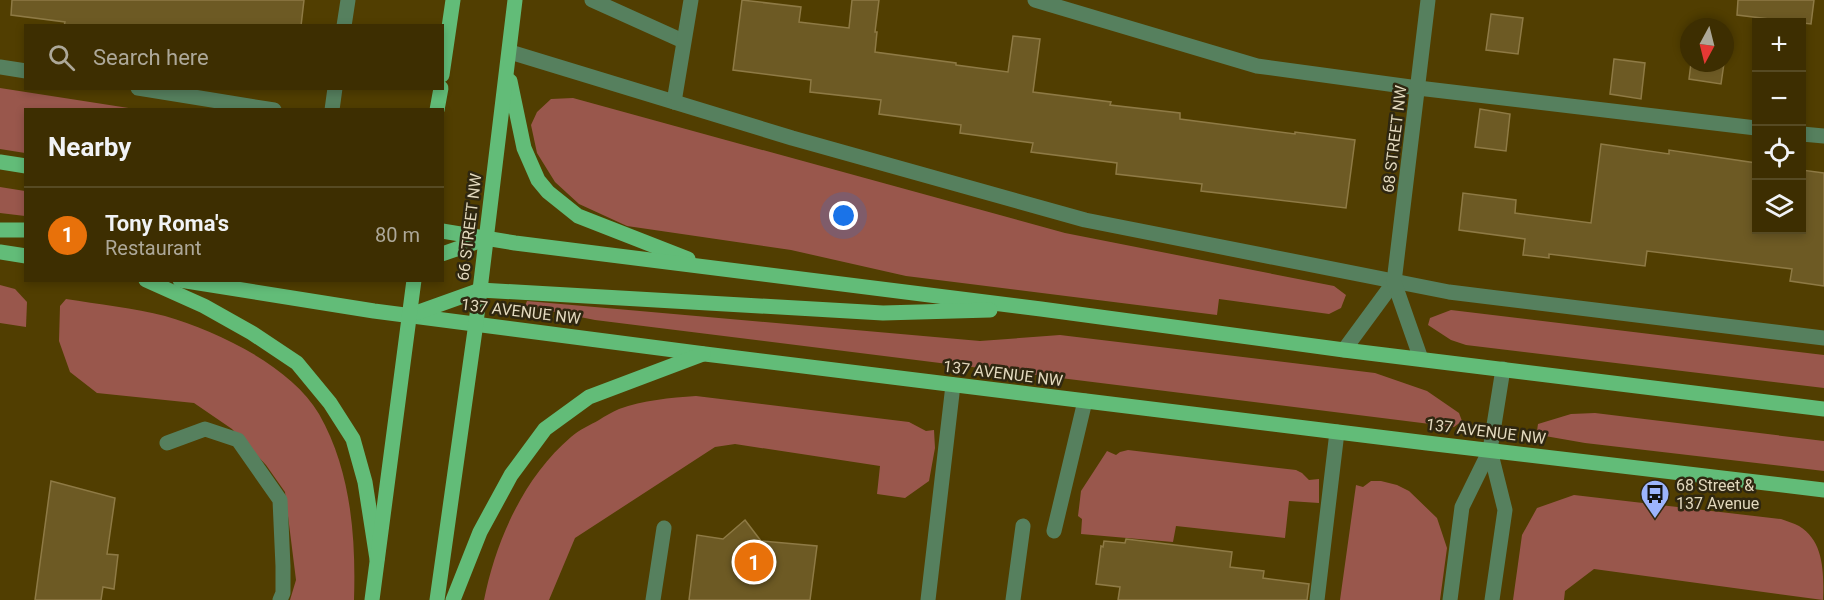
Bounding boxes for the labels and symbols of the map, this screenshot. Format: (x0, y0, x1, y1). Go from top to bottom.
north arrow (1680, 18, 1734, 72)
street label: 68 STREET NW (1378, 84, 1411, 194)
street label: 66 STREET NW (453, 172, 486, 282)
your location (829, 201, 858, 230)
street label: 137 AVENUE NW (460, 295, 582, 328)
street label: 137 AVENUE NW (942, 357, 1064, 390)
street label: 137 AVENUE NW (1425, 415, 1547, 448)
place label: 68 Street & 137 Avenue (1676, 476, 1759, 513)
bus stop icon: 68 Street & 137 Avenue (1639, 478, 1671, 520)
pin: 1 (734, 540, 774, 584)

